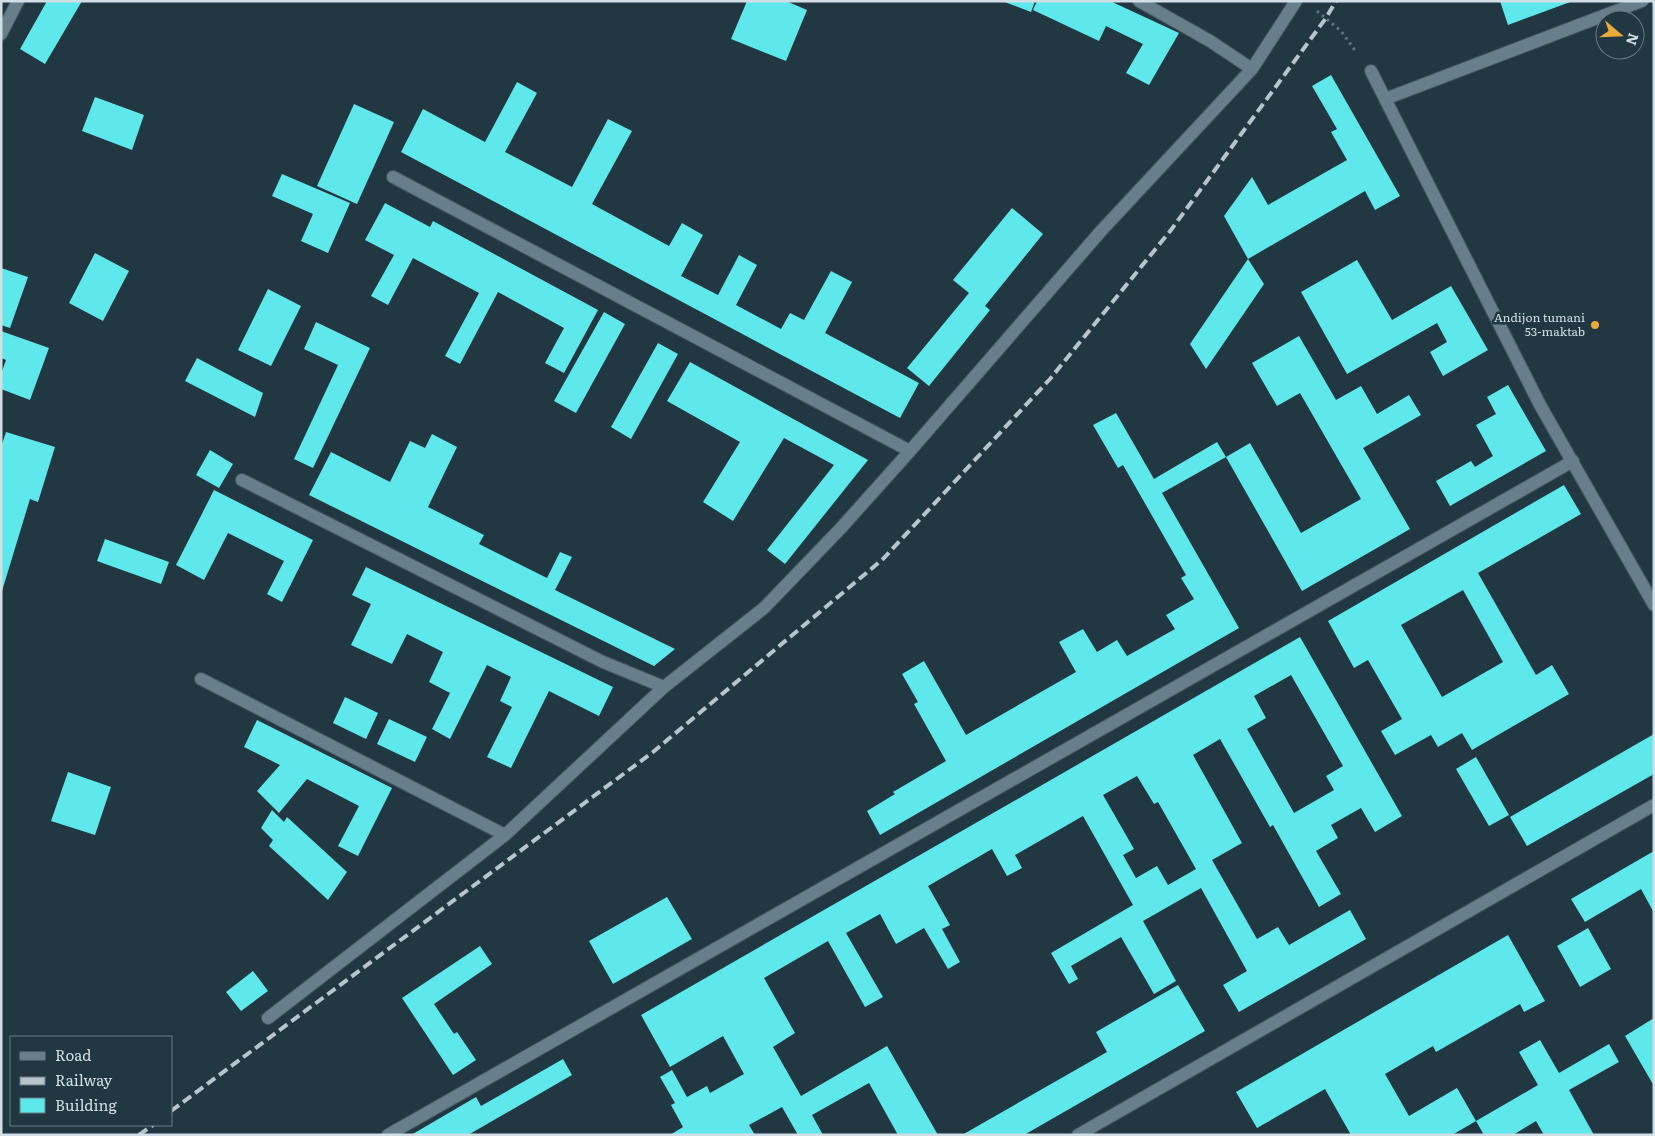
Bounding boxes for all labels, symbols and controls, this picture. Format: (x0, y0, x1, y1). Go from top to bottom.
north arrow (1595, 10, 1645, 60)
text: N (1622, 31, 1645, 49)
place label: Andijon tumani 53-maktab (1494, 308, 1585, 340)
marker: Andijon tumani 53-maktab (1589, 319, 1601, 331)
legend (10, 1036, 172, 1126)
text: Road (55, 1043, 91, 1066)
text: Railway (55, 1068, 113, 1091)
text: Building (55, 1093, 117, 1116)

